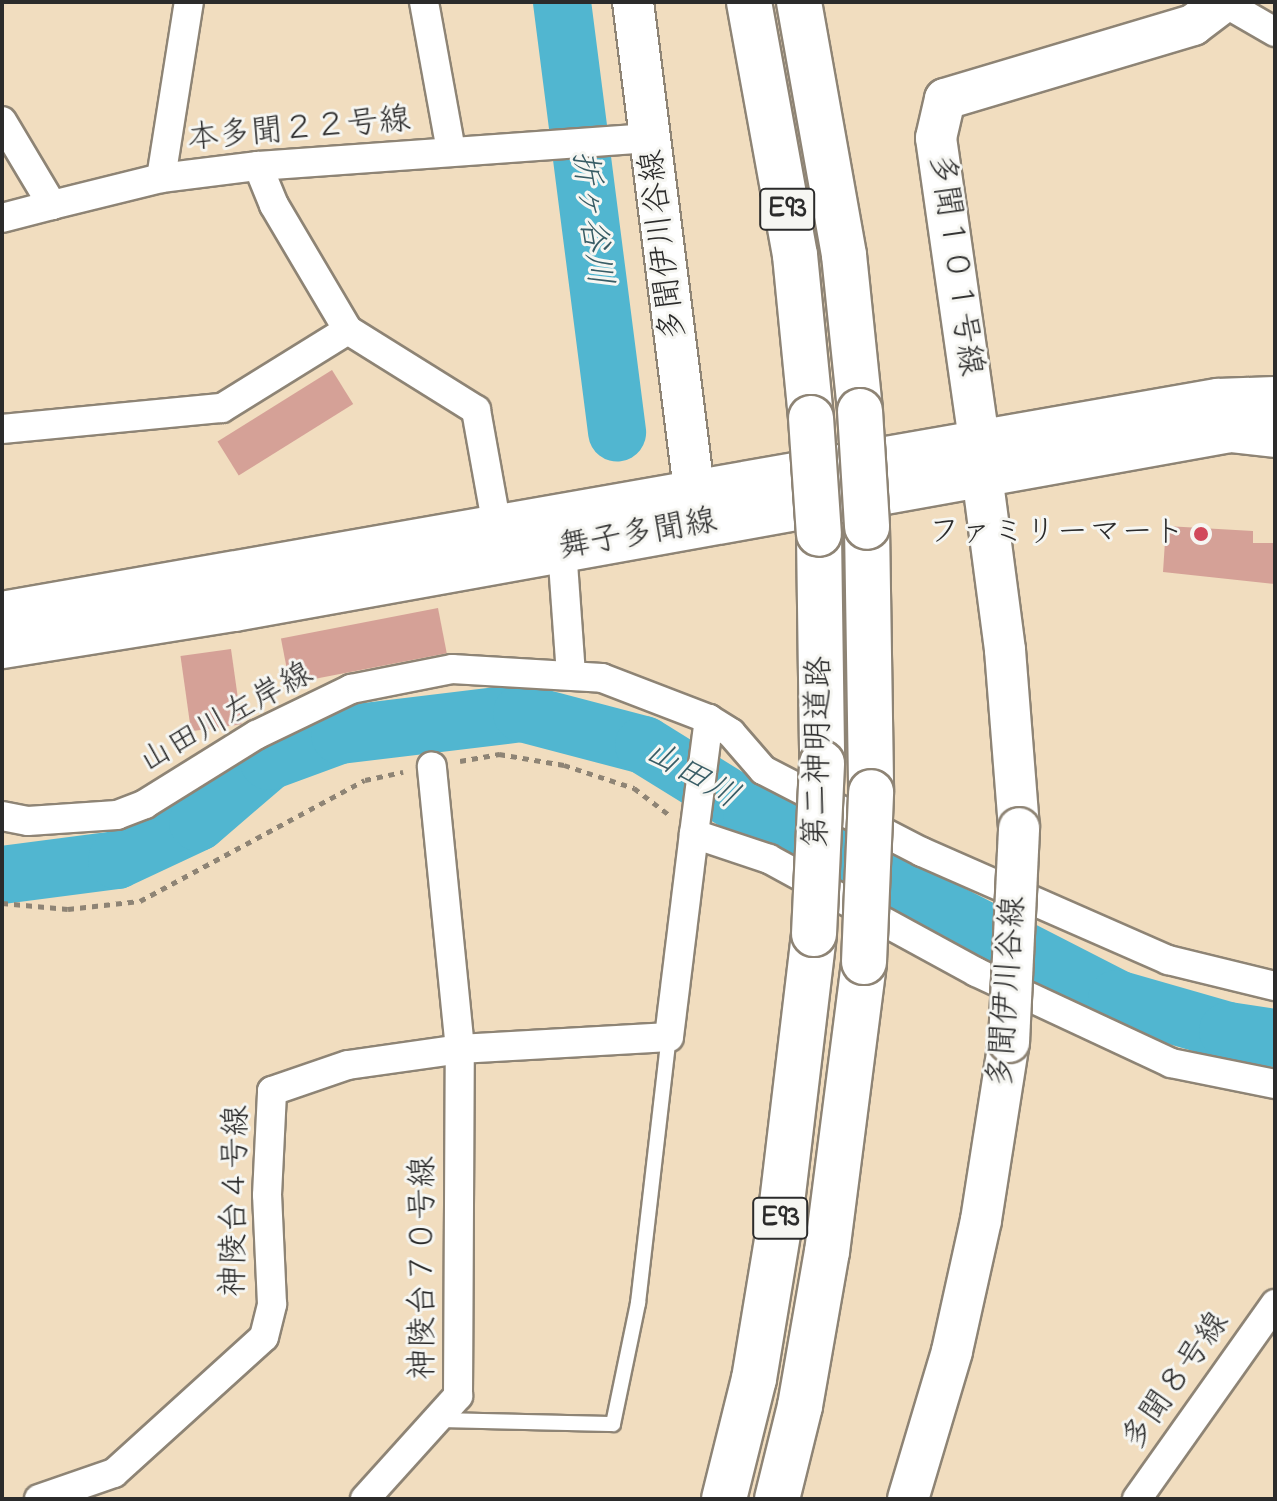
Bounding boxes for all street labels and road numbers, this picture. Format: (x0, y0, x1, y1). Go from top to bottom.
street label: 本多聞２２号線 (186, 102, 412, 160)
street label: 多聞伊川谷線 (634, 147, 696, 343)
street label: 多聞１０１号線 (919, 151, 989, 379)
road number: E93 (759, 183, 815, 235)
street label: 舞子多聞線 (556, 503, 720, 569)
street label: 山田川左岸線 (134, 656, 320, 782)
street label: 第二神明道路 (799, 656, 841, 848)
street label: 多聞伊川谷線 (983, 895, 1035, 1089)
street label: 神陵台４号線 (216, 1105, 258, 1297)
street label: 神陵台７０号線 (406, 1156, 444, 1380)
road number: E93 (752, 1192, 808, 1244)
street label: 多聞８号線 (1115, 1305, 1239, 1459)

